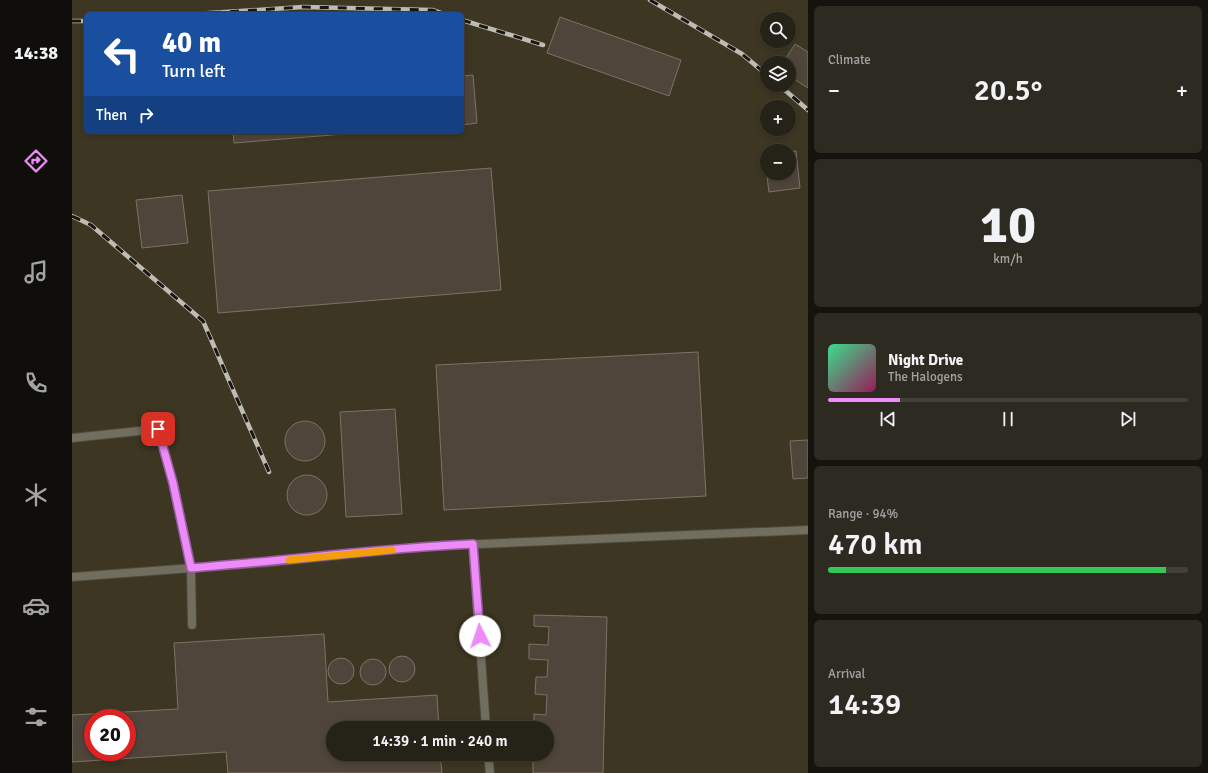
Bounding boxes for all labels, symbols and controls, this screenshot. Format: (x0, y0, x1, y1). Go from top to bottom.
map controls (760, 12, 796, 180)
button: search (760, 12, 796, 48)
text: 40 m (162, 26, 221, 60)
icon: left (96, 28, 148, 80)
text: 14:38 (14, 42, 58, 64)
text: Climate (828, 52, 871, 68)
button: layers (760, 56, 796, 92)
text: Turn left (162, 60, 225, 82)
text: 20.5° (974, 72, 1042, 109)
text: − (828, 77, 840, 104)
text: + (1176, 77, 1188, 104)
button: + (760, 100, 796, 136)
icon: right (135, 104, 157, 126)
text: Then (96, 106, 127, 124)
button: − (760, 144, 796, 180)
icon: directions (22, 147, 50, 175)
text: 10 (980, 193, 1036, 257)
text: km/h (993, 251, 1023, 267)
icon: music (22, 258, 50, 286)
text: Night Drive (888, 351, 963, 369)
icon: phone (22, 369, 50, 397)
text: The Halogens (888, 369, 963, 385)
icon: previous (877, 408, 899, 430)
icon: pause (997, 408, 1019, 430)
icon: next (1117, 408, 1139, 430)
pin (141, 412, 175, 446)
icon: arrive (147, 418, 169, 440)
icon: climate (22, 481, 50, 509)
text: Range · 94% (828, 506, 898, 522)
text: 470 km (828, 526, 923, 563)
icon: car (22, 592, 50, 620)
position arrow (459, 615, 501, 657)
text: Arrival (828, 666, 865, 682)
text: 14:39 (828, 686, 901, 723)
icon: filters (22, 703, 50, 731)
speed limit sign: 20 (84, 709, 136, 761)
text: 14:39 · 1 min · 240 m (373, 732, 507, 750)

